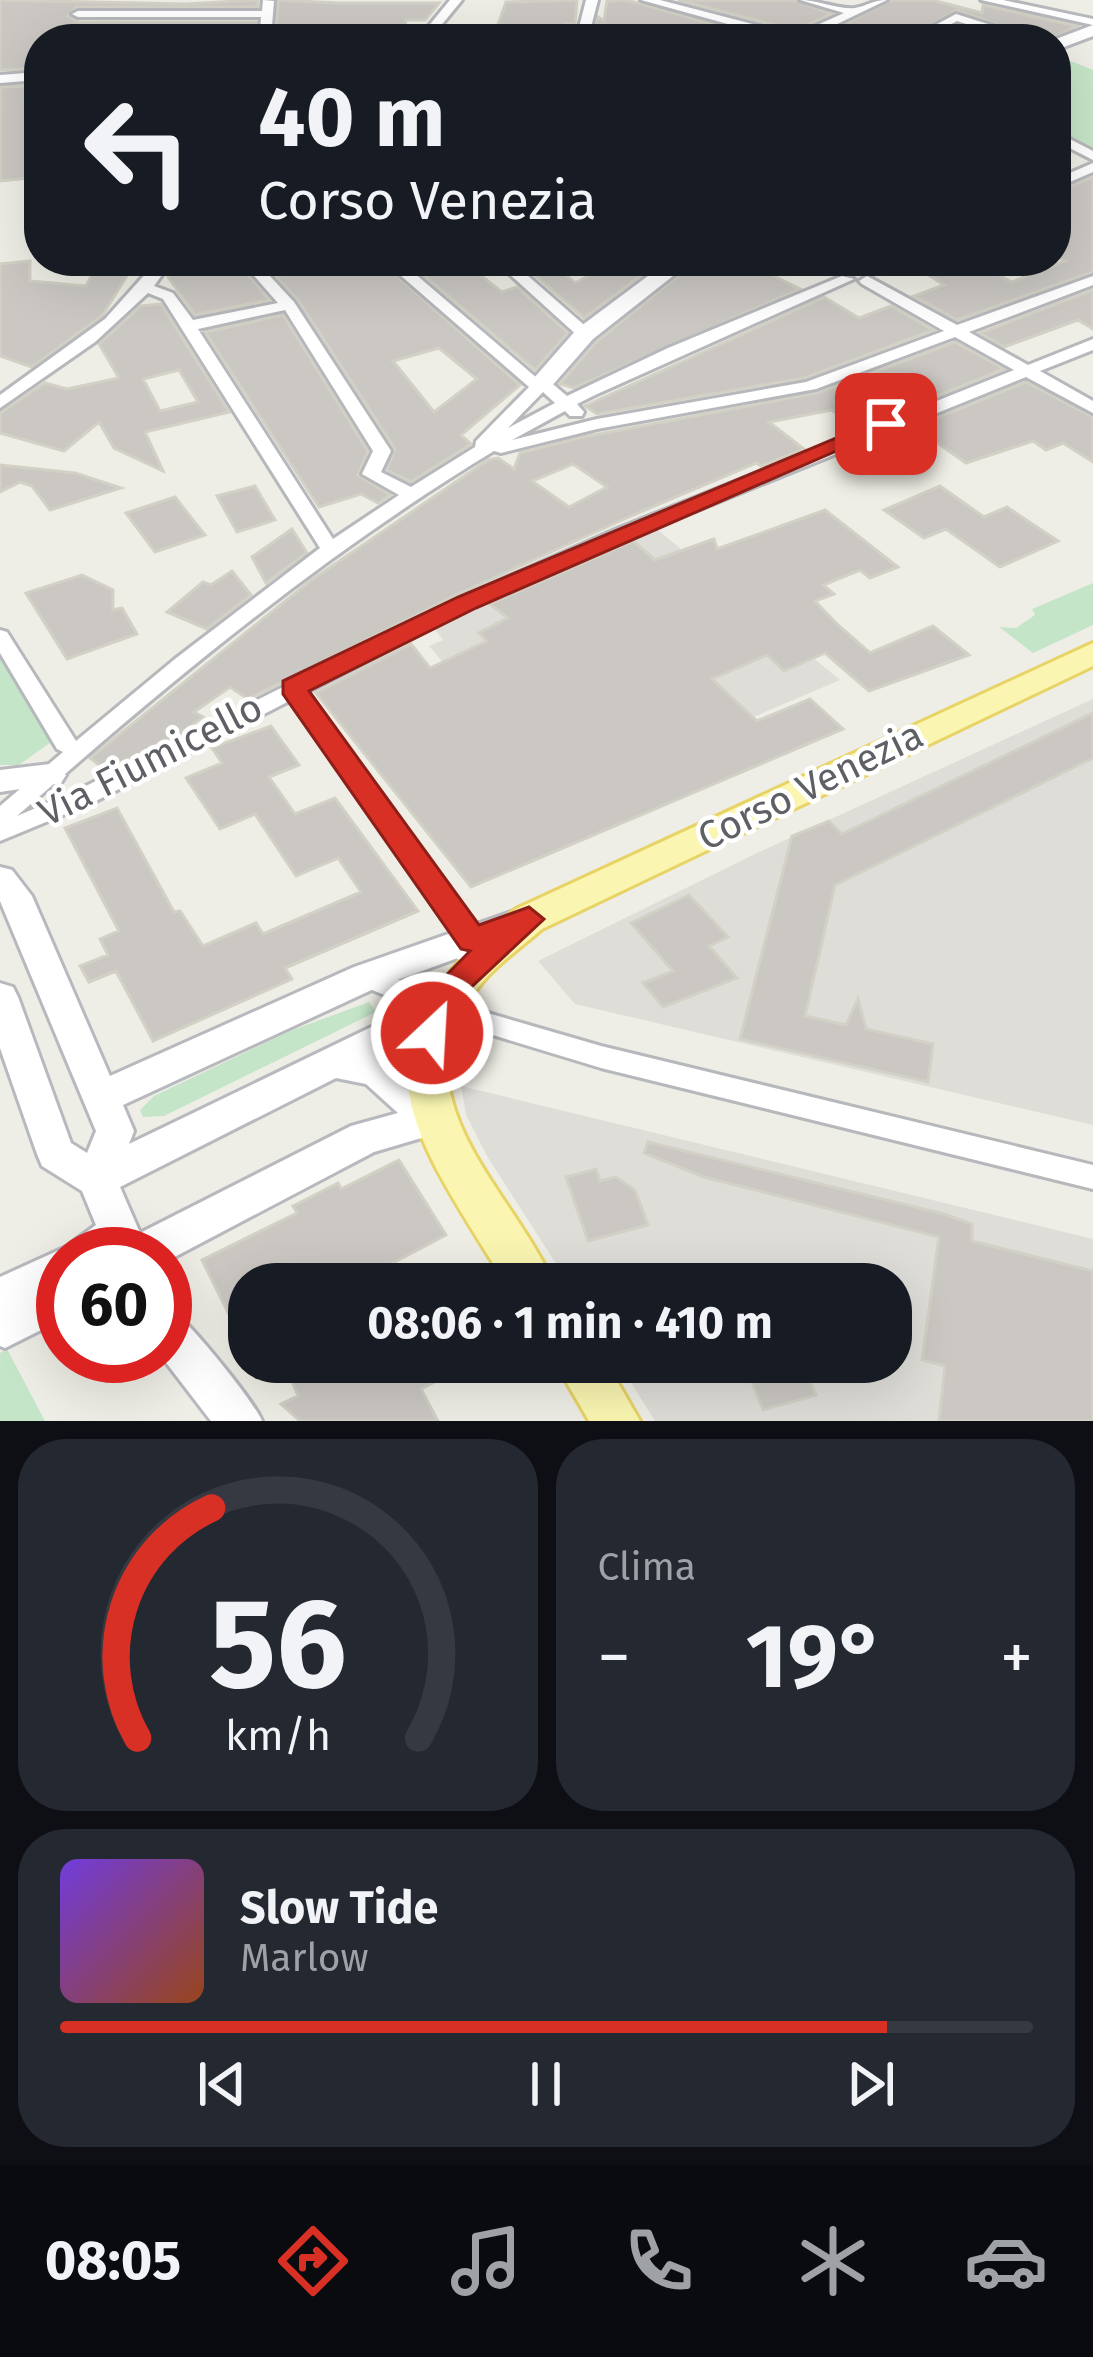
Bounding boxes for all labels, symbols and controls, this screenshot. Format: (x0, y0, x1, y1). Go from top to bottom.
text: 40 m (258, 67, 446, 168)
icon: left (60, 72, 216, 228)
text: Corso Venezia (258, 169, 597, 233)
pin (835, 373, 937, 475)
icon: arrive (853, 391, 919, 457)
street label: Via Fiumicello (31, 684, 270, 836)
street label: Corso Venezia (690, 712, 930, 860)
position arrow (369, 970, 495, 1096)
speed limit sign: 60 (36, 1227, 192, 1383)
text: 08:06 · 1 min · 410 m (367, 1296, 773, 1350)
text: Clima (598, 1544, 696, 1590)
text: 56 (209, 1570, 346, 1720)
text: 19° (746, 1603, 885, 1711)
text: − (598, 1618, 631, 1697)
text: + (1000, 1618, 1033, 1697)
text: km/h (225, 1710, 331, 1761)
text: Slow Tide (240, 1881, 438, 1935)
text: Marlow (240, 1935, 369, 1981)
icon: previous (189, 2051, 255, 2117)
icon: pause (513, 2051, 579, 2117)
icon: next (838, 2051, 904, 2117)
icon: directions (271, 2219, 355, 2303)
icon: music (444, 2219, 528, 2303)
icon: phone (617, 2219, 701, 2303)
icon: climate (791, 2219, 875, 2303)
icon: car (964, 2219, 1048, 2303)
text: 08:05 (45, 2229, 181, 2293)

